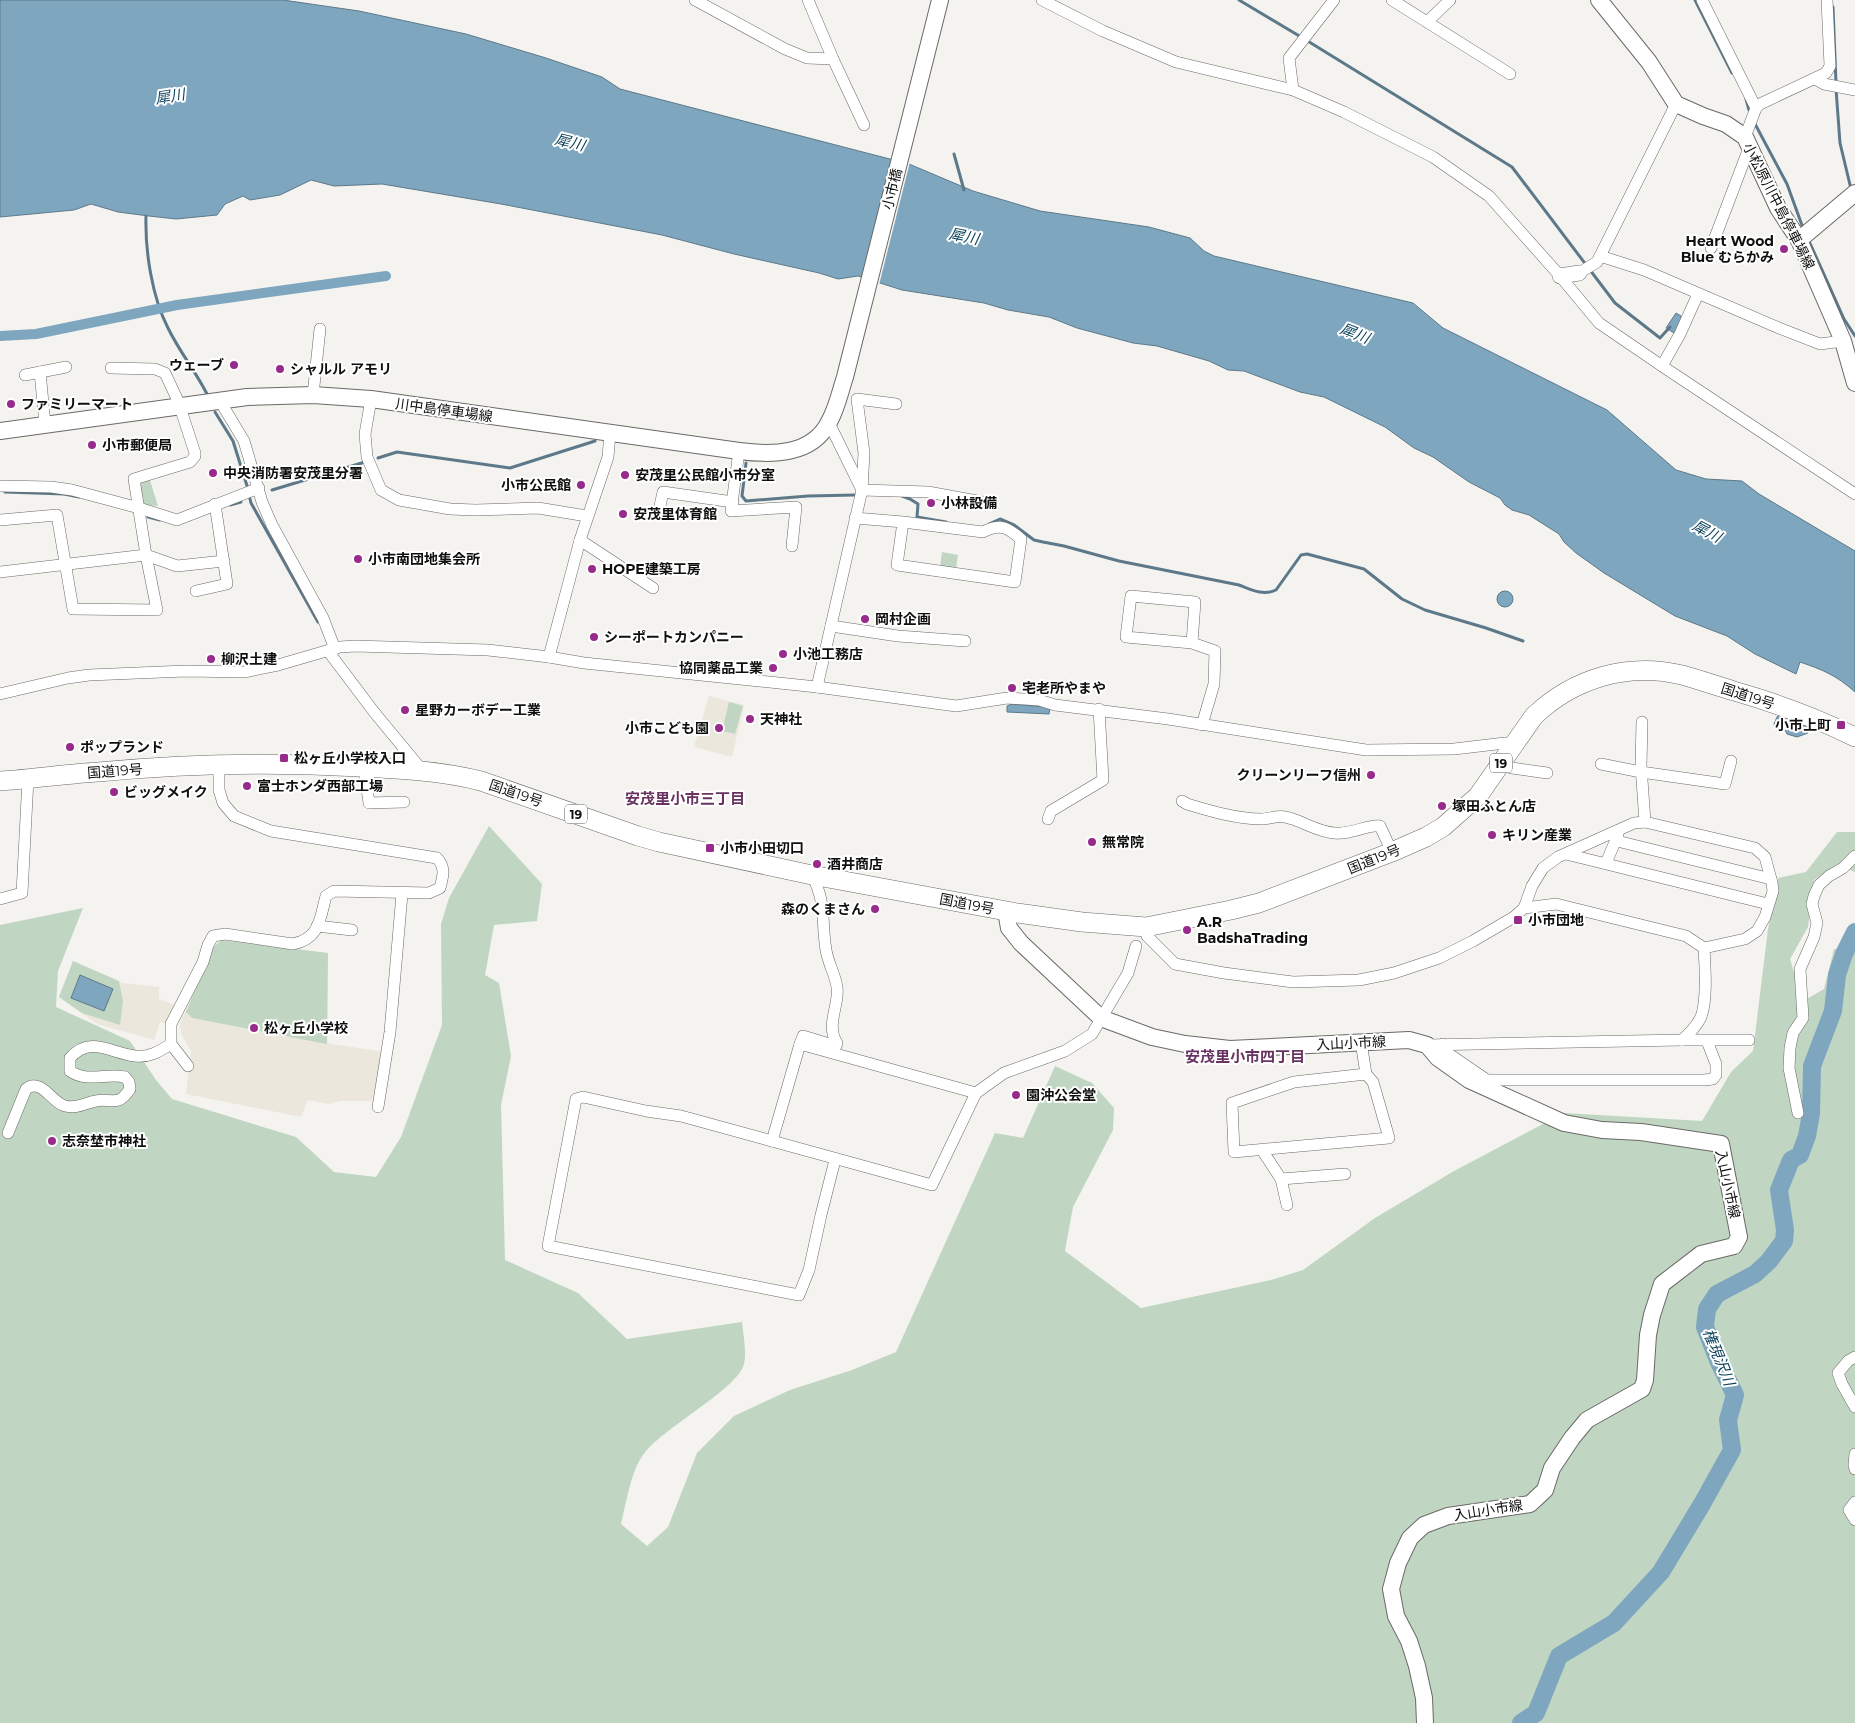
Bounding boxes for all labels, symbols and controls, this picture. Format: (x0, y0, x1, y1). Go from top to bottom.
water label: 犀川 (154, 84, 188, 108)
water label: 犀川 (553, 129, 589, 155)
street label: 小松原川中島停車場線 (1739, 140, 1819, 272)
street label: 小市橋 (878, 166, 906, 212)
water label: 犀川 (947, 224, 982, 249)
place label: Heart Wood Blue むらかみ (1681, 232, 1774, 266)
marker: Heart Wood Blue むらかみ (1778, 243, 1790, 255)
water label: 犀川 (1338, 319, 1374, 348)
place label: ウェーブ (169, 356, 224, 374)
marker: ウェーブ (228, 359, 240, 371)
place label: シャルル アモリ (290, 360, 392, 378)
marker: シャルル アモリ (274, 363, 286, 375)
street label: 川中島停車場線 (394, 394, 494, 426)
place label: ファミリーマート (21, 395, 133, 413)
marker: ファミリーマート (5, 398, 17, 410)
place label: 小市郵便局 (102, 436, 172, 454)
marker: 小市郵便局 (86, 439, 98, 451)
place label: 中央消防署安茂里分署 (223, 464, 363, 482)
place label: 安茂里公民館小市分室 (635, 466, 775, 484)
marker: 中央消防署安茂里分署 (207, 467, 219, 479)
marker: 安茂里公民館小市分室 (619, 469, 631, 481)
place label: 小市公民館 (501, 476, 571, 494)
marker: 小市公民館 (575, 479, 587, 491)
place label: 小林設備 (941, 494, 997, 512)
marker: 小林設備 (925, 497, 937, 509)
place label: 安茂里体育館 (633, 505, 717, 523)
marker: 安茂里体育館 (617, 508, 629, 520)
water label: 犀川 (1689, 516, 1726, 547)
place label: 小市南団地集会所 (368, 550, 480, 568)
marker: 小市南団地集会所 (352, 553, 364, 565)
place label: HOPE建築工房 (602, 560, 701, 578)
marker: HOPE建築工房 (586, 563, 598, 575)
place label: 岡村企画 (875, 610, 931, 628)
marker: 岡村企画 (859, 613, 871, 625)
place label: シーポートカンパニー (604, 628, 744, 646)
marker: シーポートカンパニー (588, 631, 600, 643)
place label: 小池工務店 (793, 645, 863, 663)
marker: 小池工務店 (777, 648, 789, 660)
place label: 柳沢土建 (221, 650, 277, 668)
marker: 柳沢土建 (205, 653, 217, 665)
place label: 協同薬品工業 (679, 659, 763, 677)
marker: 協同薬品工業 (767, 662, 779, 674)
place label: 宅老所やまや (1022, 679, 1106, 697)
street label: 国道19号 (1719, 679, 1777, 713)
marker: 宅老所やまや (1006, 682, 1018, 694)
place label: 星野カーボデー工業 (415, 701, 541, 719)
marker: 星野カーボデー工業 (399, 704, 411, 716)
place label: 天神社 (760, 710, 802, 728)
marker: 天神社 (744, 713, 756, 725)
place label: 小市上町 (1775, 716, 1831, 734)
place label: 小市こども園 (625, 719, 709, 737)
marker: 小市上町 (1835, 719, 1847, 731)
marker: 小市こども園 (713, 722, 725, 734)
place label: ポップランド (80, 738, 164, 756)
marker: ポップランド (64, 741, 76, 753)
place label: 松ヶ丘小学校入口 (294, 749, 406, 767)
marker: 松ヶ丘小学校入口 (278, 752, 290, 764)
road number: 19 (1490, 754, 1512, 772)
street label: 国道19号 (87, 760, 143, 782)
place label: クリーンリーフ信州 (1237, 766, 1361, 784)
marker: クリーンリーフ信州 (1365, 769, 1377, 781)
street label: 国道19号 (487, 775, 545, 811)
place label: 富士ホンダ西部工場 (257, 777, 383, 795)
marker: 富士ホンダ西部工場 (241, 780, 253, 792)
place label: ビッグメイク (124, 783, 208, 801)
marker: ビッグメイク (108, 786, 120, 798)
district label: 安茂里小市三丁目 (625, 789, 745, 808)
place label: 塚田ふとん店 (1452, 797, 1536, 815)
marker: 塚田ふとん店 (1436, 800, 1448, 812)
road number: 19 (565, 804, 587, 824)
place label: キリン産業 (1502, 826, 1572, 844)
marker: キリン産業 (1486, 829, 1498, 841)
place label: 無常院 (1102, 833, 1144, 851)
marker: 無常院 (1086, 836, 1098, 848)
place label: 小市小田切口 (720, 839, 804, 857)
street label: 国道19号 (1345, 840, 1403, 878)
marker: 小市小田切口 (704, 842, 716, 854)
place label: 酒井商店 (827, 855, 883, 873)
marker: 酒井商店 (811, 858, 823, 870)
street label: 国道19号 (938, 890, 996, 918)
place label: 森のくまさん (781, 900, 865, 918)
marker: 森のくまさん (869, 903, 881, 915)
place label: 小市団地 (1528, 911, 1584, 929)
place label: A.R BadshaTrading (1196, 913, 1308, 947)
marker: 小市団地 (1512, 914, 1524, 926)
marker: A.R BadshaTrading (1181, 924, 1193, 936)
place label: 松ヶ丘小学校 (264, 1019, 348, 1037)
marker: 松ヶ丘小学校 (248, 1022, 260, 1034)
street label: 入山小市線 (1316, 1032, 1386, 1054)
district label: 安茂里小市四丁目 (1185, 1047, 1305, 1066)
place label: 園沖公会堂 (1026, 1086, 1096, 1104)
marker: 園沖公会堂 (1010, 1089, 1022, 1101)
place label: 志奈埜市神社 (62, 1132, 146, 1150)
marker: 志奈埜市神社 (46, 1135, 58, 1147)
street label: 入山小市線 (1712, 1148, 1744, 1220)
water label: 権現沢川 (1699, 1326, 1740, 1390)
street label: 入山小市線 (1452, 1496, 1524, 1524)

